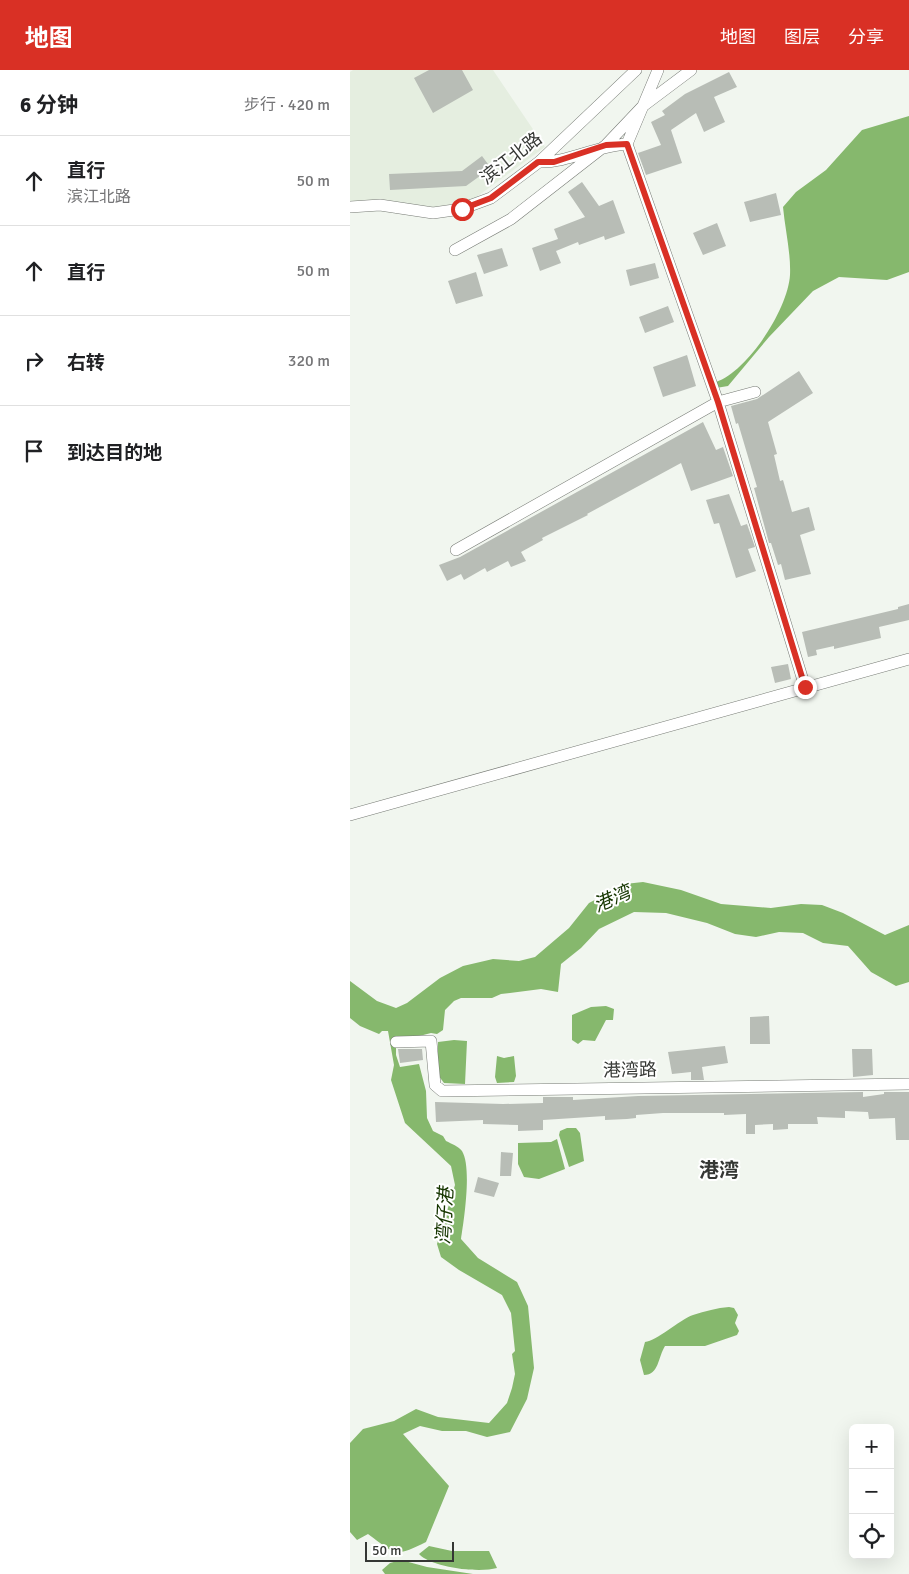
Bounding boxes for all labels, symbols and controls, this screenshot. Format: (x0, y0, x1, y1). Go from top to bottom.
text: 地图 (25, 23, 73, 53)
text: 地图 (720, 26, 756, 48)
text: 图层 (784, 26, 820, 48)
text: 分享 (848, 26, 884, 48)
text: 6 分钟 (20, 92, 78, 118)
text: 步行 · 420 m (244, 95, 330, 115)
street label: 滨江北路 (476, 127, 546, 189)
text: 直行 (67, 159, 105, 183)
icon: ahead (20, 167, 48, 195)
text: 50 m (296, 171, 330, 191)
text: 滨江北路 (67, 187, 131, 207)
route start (451, 198, 474, 221)
icon: ahead (20, 257, 48, 285)
text: 直行 (67, 261, 105, 285)
text: 50 m (296, 261, 330, 281)
icon: right (20, 347, 48, 375)
text: 右转 (67, 351, 105, 375)
text: 320 m (288, 351, 330, 371)
icon: arrive (20, 437, 48, 465)
text: 到达目的地 (67, 441, 162, 465)
route end (794, 676, 817, 699)
water label: 港湾 (590, 879, 637, 918)
street label: 港湾路 (603, 1059, 657, 1081)
district label: 港湾 (699, 1158, 739, 1183)
water label: 湾仔港 (432, 1184, 459, 1245)
map controls (849, 1424, 894, 1559)
button: + (849, 1424, 894, 1469)
button: − (849, 1469, 894, 1514)
button: locate (849, 1514, 894, 1559)
scale bar (365, 1539, 454, 1562)
text: 50 m (372, 1542, 401, 1559)

